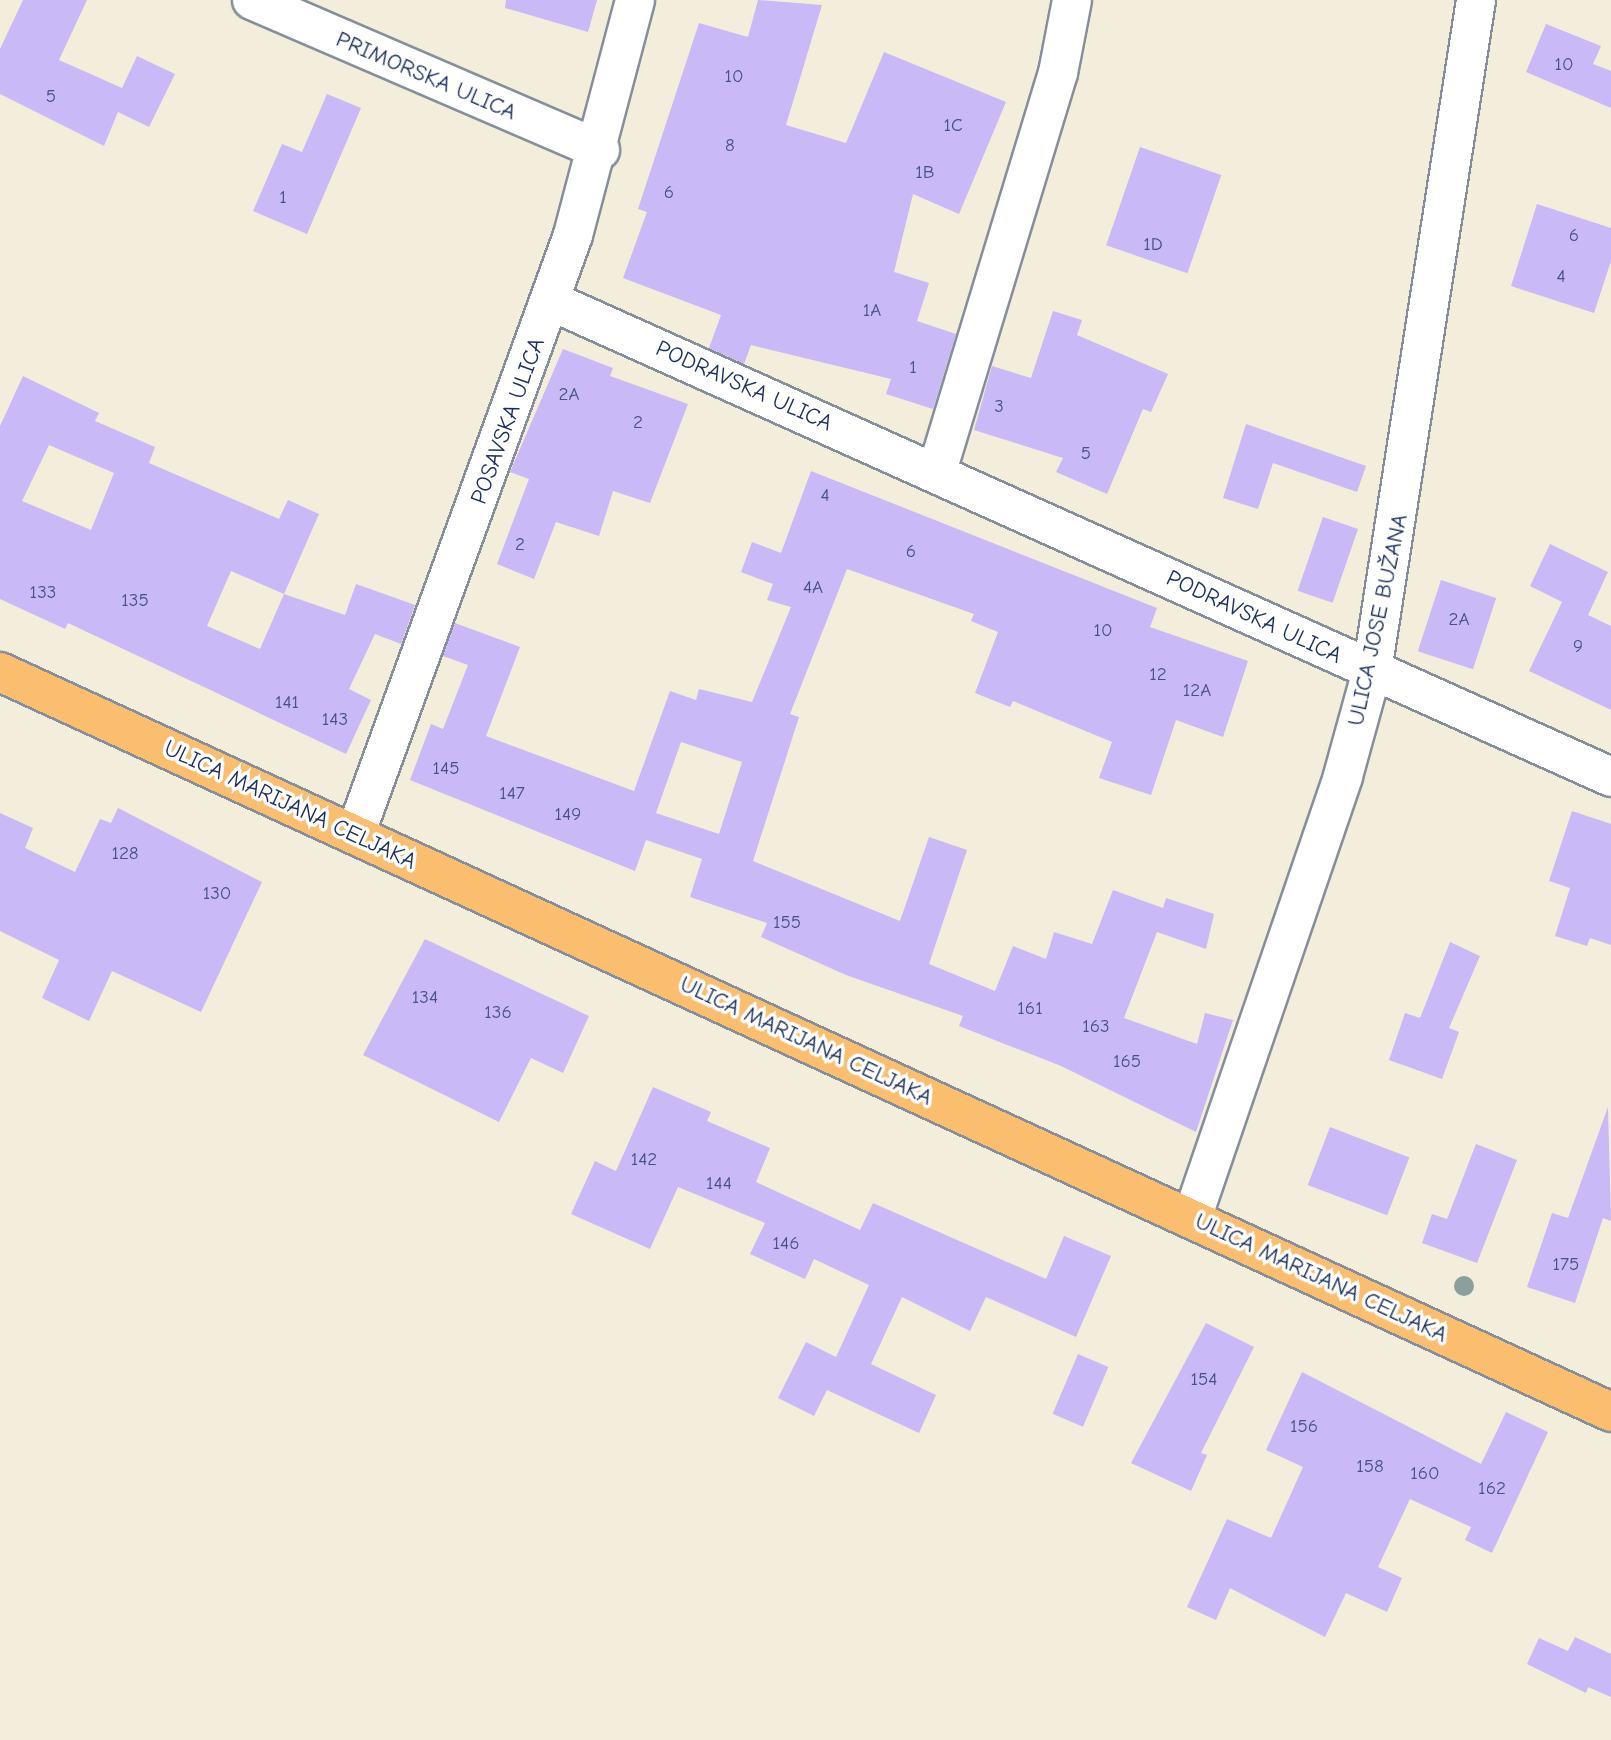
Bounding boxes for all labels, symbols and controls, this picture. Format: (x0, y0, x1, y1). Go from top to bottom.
street label: PRIMORSKA ULICA (332, 26, 520, 126)
house number: 10 (1554, 54, 1574, 76)
house number: 10 (724, 66, 744, 88)
house number: 5 (46, 86, 56, 108)
house number: 1C (943, 115, 963, 137)
house number: 8 (725, 135, 735, 157)
house number: 1B (915, 162, 935, 184)
house number: 6 (664, 182, 674, 204)
house number: 1 (279, 187, 287, 209)
house number: 6 (1569, 225, 1579, 247)
house number: 1D (1143, 234, 1163, 256)
house number: 4 (1556, 266, 1566, 288)
house number: 1A (863, 300, 881, 322)
street label: POSAVSKA ULICA (465, 334, 551, 508)
street label: PODRAVSKA ULICA (651, 335, 837, 437)
house number: 1 (909, 357, 917, 379)
house number: 2A (559, 384, 579, 406)
house number: 3 (994, 396, 1004, 418)
house number: 2 (633, 412, 643, 434)
house number: 5 (1081, 443, 1091, 465)
house number: 4 (820, 485, 830, 507)
street label: ULICA JOSE BUŽANA (1342, 512, 1414, 728)
house number: 2 (515, 534, 525, 556)
house number: 6 (906, 541, 916, 563)
street label: PODRAVSKA ULICA (1162, 564, 1346, 670)
house number: 4A (803, 577, 823, 599)
house number: 133 (30, 582, 56, 604)
house number: 135 (121, 590, 149, 612)
house number: 2A (1449, 609, 1469, 631)
house number: 10 (1093, 620, 1113, 642)
house number: 9 (1573, 636, 1583, 658)
house number: 12 (1149, 664, 1167, 686)
house number: 12A (1183, 680, 1211, 702)
house number: 141 (275, 692, 299, 714)
house number: 143 (322, 709, 348, 731)
street label: ULICA MARIJANA CELJAKA (159, 734, 421, 876)
house number: 145 (433, 758, 459, 780)
house number: 147 (499, 783, 525, 805)
house number: 149 (555, 804, 581, 826)
house number: 128 (111, 843, 139, 865)
house number: 130 (203, 883, 231, 905)
house number: 155 (773, 912, 801, 934)
street label: ULICA MARIJANA CELJAKA (675, 970, 937, 1112)
house number: 134 (412, 987, 438, 1009)
house number: 161 (1017, 998, 1043, 1020)
house number: 136 (484, 1002, 512, 1024)
house number: 163 (1082, 1016, 1110, 1038)
house number: 165 (1113, 1051, 1141, 1073)
house number: 142 (631, 1149, 657, 1171)
house number: 144 (706, 1173, 732, 1195)
street label: ULICA MARIJANA CELJAKA (1190, 1207, 1452, 1349)
house number: 146 (773, 1233, 799, 1255)
house number: 175 (1553, 1254, 1579, 1276)
house number: 154 (1190, 1369, 1218, 1391)
house number: 156 (1290, 1416, 1318, 1438)
house number: 158 (1356, 1456, 1384, 1478)
house number: 160 (1410, 1463, 1440, 1485)
house number: 162 (1478, 1478, 1506, 1500)

